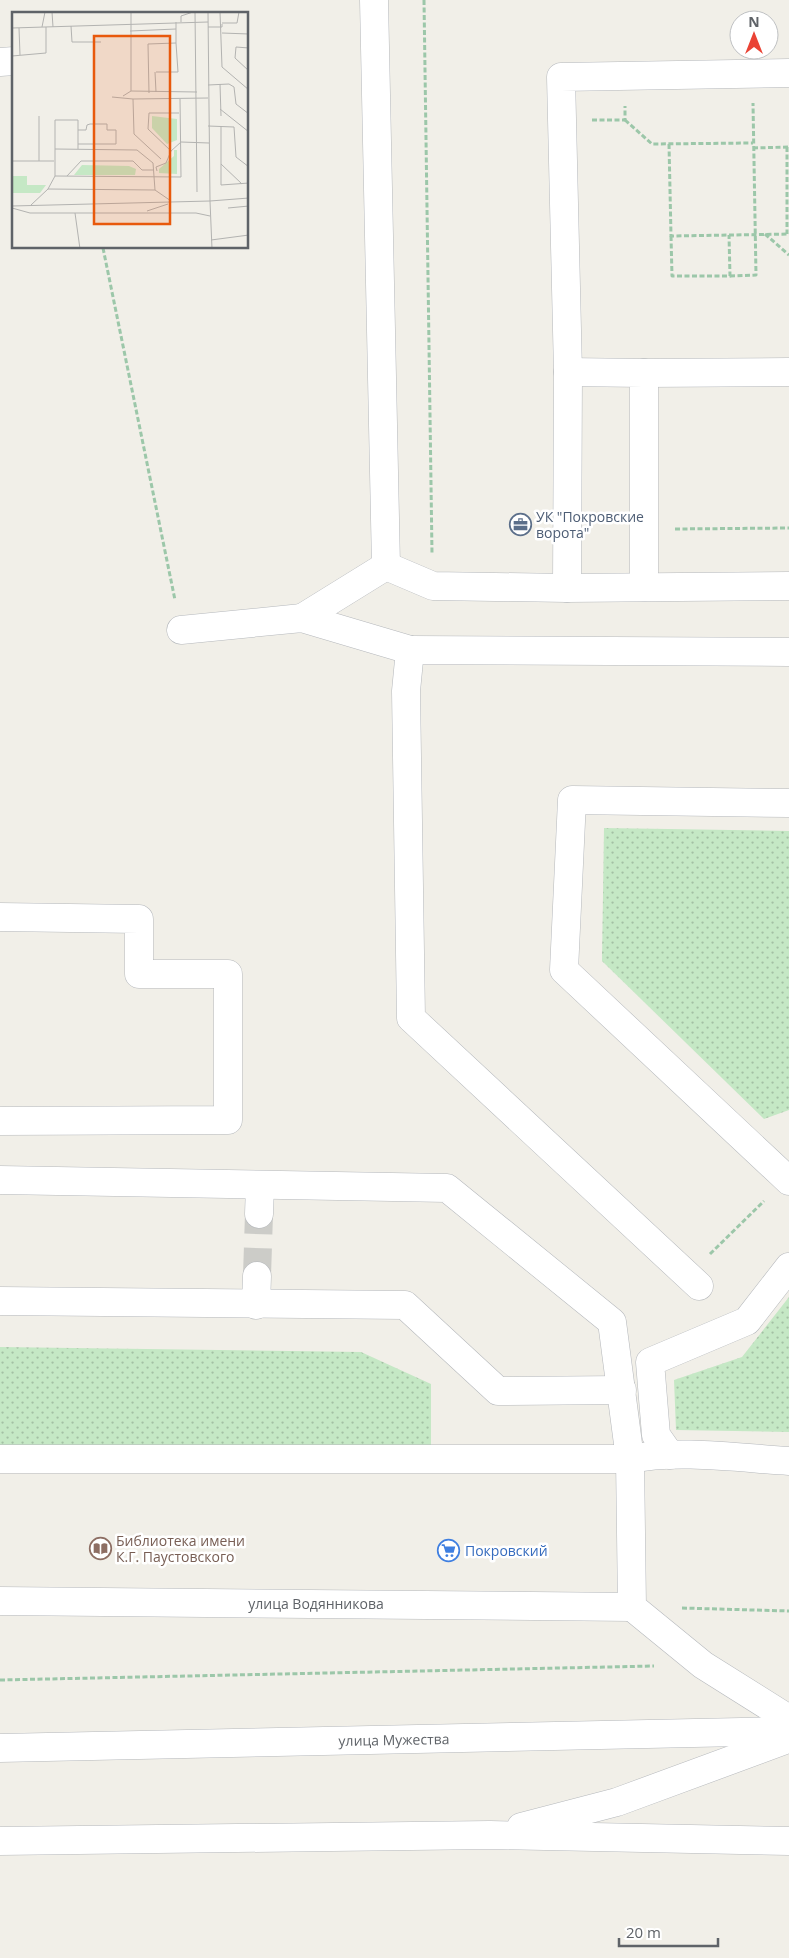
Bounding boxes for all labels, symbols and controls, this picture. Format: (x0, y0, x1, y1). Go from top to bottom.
north arrow (729, 10, 779, 60)
inset map (12, 12, 249, 249)
text: N (748, 12, 760, 31)
place label: УК "Покровские ворота" (536, 507, 644, 542)
office icon: УК "Покровские ворота" (508, 513, 532, 537)
place label: Библиотека имени К.Г. Паустовского (116, 1531, 245, 1566)
library icon: Библиотека имени К.Г. Паустовского (88, 1537, 112, 1561)
supermarket icon: Покровский (437, 1539, 461, 1563)
place label: Покровский (465, 1541, 548, 1560)
street label: улица Водянникова (248, 1594, 384, 1613)
street label: улица Мужества (338, 1729, 450, 1750)
scale bar (619, 1916, 718, 1948)
text: 20 m (626, 1922, 661, 1942)

